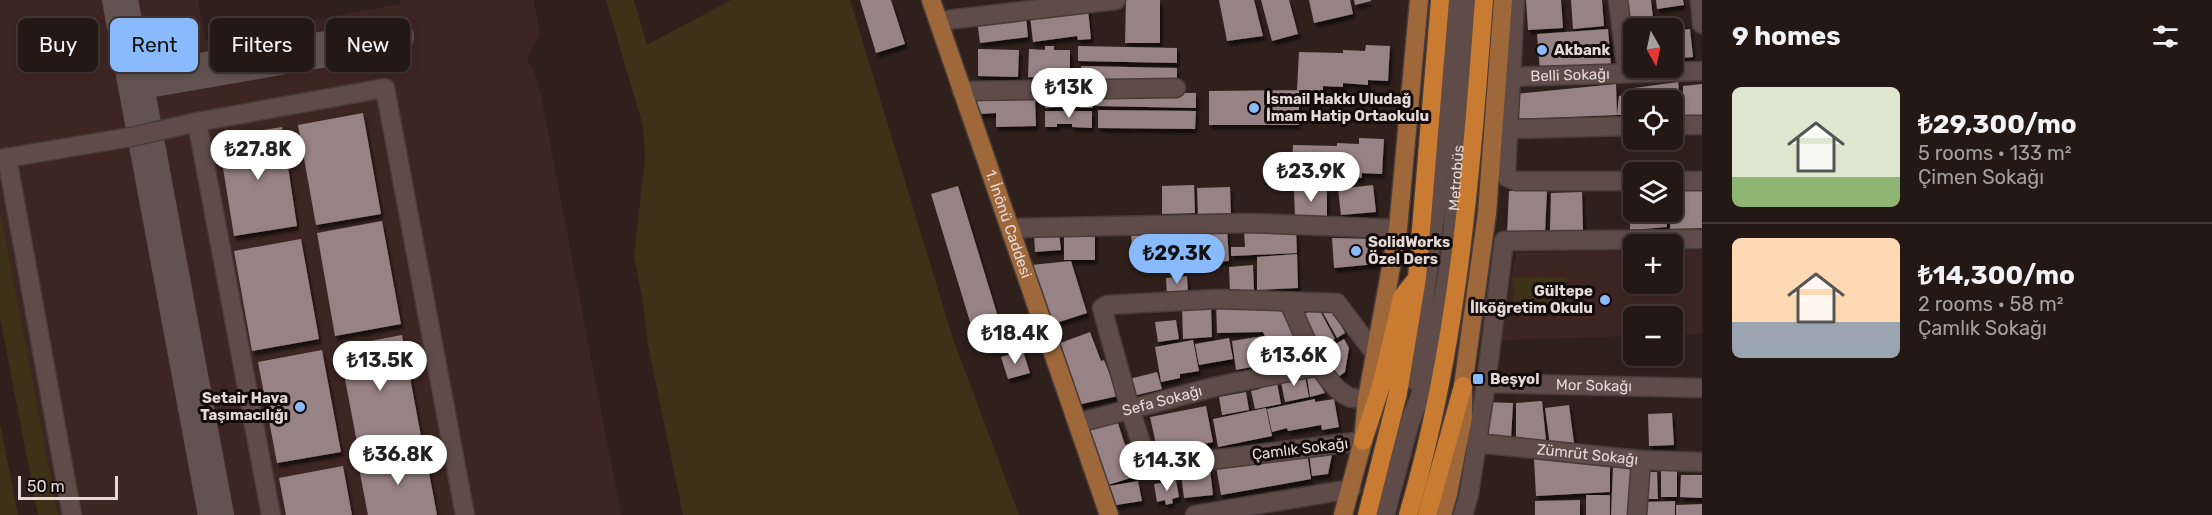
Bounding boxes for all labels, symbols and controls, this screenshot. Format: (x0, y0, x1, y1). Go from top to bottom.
chip: Buy (18, 18, 98, 72)
chip: Rent (110, 18, 198, 72)
chip: Filters (210, 18, 314, 72)
chip: New (326, 18, 410, 72)
north arrow (1623, 18, 1683, 78)
map controls (1623, 18, 1683, 366)
icon: filters (2149, 20, 2182, 53)
text: 9 homes (1732, 21, 1841, 52)
place label: Akbank (1554, 41, 1610, 59)
marker: Akbank (1535, 43, 1549, 57)
street label: Belli Sokağı (1530, 65, 1610, 85)
pin: ₺13K (1033, 68, 1105, 119)
text: ₺13K (1045, 75, 1093, 99)
place label: İsmail Hakkı Uludağ İmam Hatip Ortaokulu (1266, 90, 1429, 125)
button: locate (1623, 90, 1683, 150)
marker: İsmail Hakkı Uludağ İmam Hatip Ortaokulu (1247, 101, 1261, 115)
text: ₺29,300/mo (1918, 109, 2077, 140)
icon: home (1780, 111, 1852, 183)
pin: ₺27.8K (209, 130, 307, 181)
text: ₺27.8K (224, 137, 292, 161)
text: 5 rooms · 133 m² (1918, 141, 2072, 165)
street label: Metrobüs (1445, 144, 1468, 211)
pin: ₺23.9K (1262, 152, 1360, 203)
text: ₺23.9K (1277, 159, 1345, 183)
button: layers (1623, 162, 1683, 222)
text: Çimen Sokağı (1918, 165, 2044, 189)
street label: 1. İnönü Caddesi (981, 167, 1035, 281)
place label: SolidWorks Özel Ders (1368, 233, 1450, 268)
pin: ₺29.3K (1128, 234, 1226, 285)
button: + (1623, 234, 1683, 294)
text: ₺29.3K (1143, 241, 1211, 265)
marker: SolidWorks Özel Ders (1349, 244, 1363, 258)
text: ₺14,300/mo (1918, 260, 2075, 291)
icon: home (1780, 262, 1852, 334)
place label: Gültepe İlköğretim Okulu (1470, 282, 1593, 317)
text: 2 rooms · 58 m² (1918, 292, 2064, 316)
marker: Gültepe İlköğretim Okulu (1598, 293, 1612, 307)
button: − (1623, 306, 1683, 366)
pin: ₺18.4K (966, 314, 1064, 365)
text: Çamlık Sokağı (1918, 316, 2047, 340)
text: ₺18.4K (981, 321, 1049, 345)
pin: ₺13.6K (1245, 336, 1343, 387)
pin: ₺13.5K (331, 341, 429, 392)
text: ₺13.6K (1261, 343, 1327, 367)
text: ₺13.5K (347, 348, 413, 372)
place label: Beşyol (1490, 370, 1540, 388)
marker: Beşyol (1471, 372, 1485, 386)
street label: Mor Sokağı (1556, 376, 1632, 395)
street label: Sefa Sokağı (1120, 382, 1204, 420)
place label: Setair Hava Taşımacılığı (200, 389, 288, 424)
marker: Setair Hava Taşımacılığı (293, 400, 307, 414)
street label: Çamlık Sokağı (1251, 434, 1349, 464)
pin: ₺36.8K (349, 435, 447, 486)
street label: Zümrüt Sokağı (1536, 440, 1639, 469)
pin: ₺14.3K (1118, 441, 1216, 492)
text: ₺36.8K (363, 442, 433, 466)
text: ₺14.3K (1133, 448, 1201, 472)
scale bar (18, 473, 118, 500)
text: 50 m (27, 477, 65, 496)

